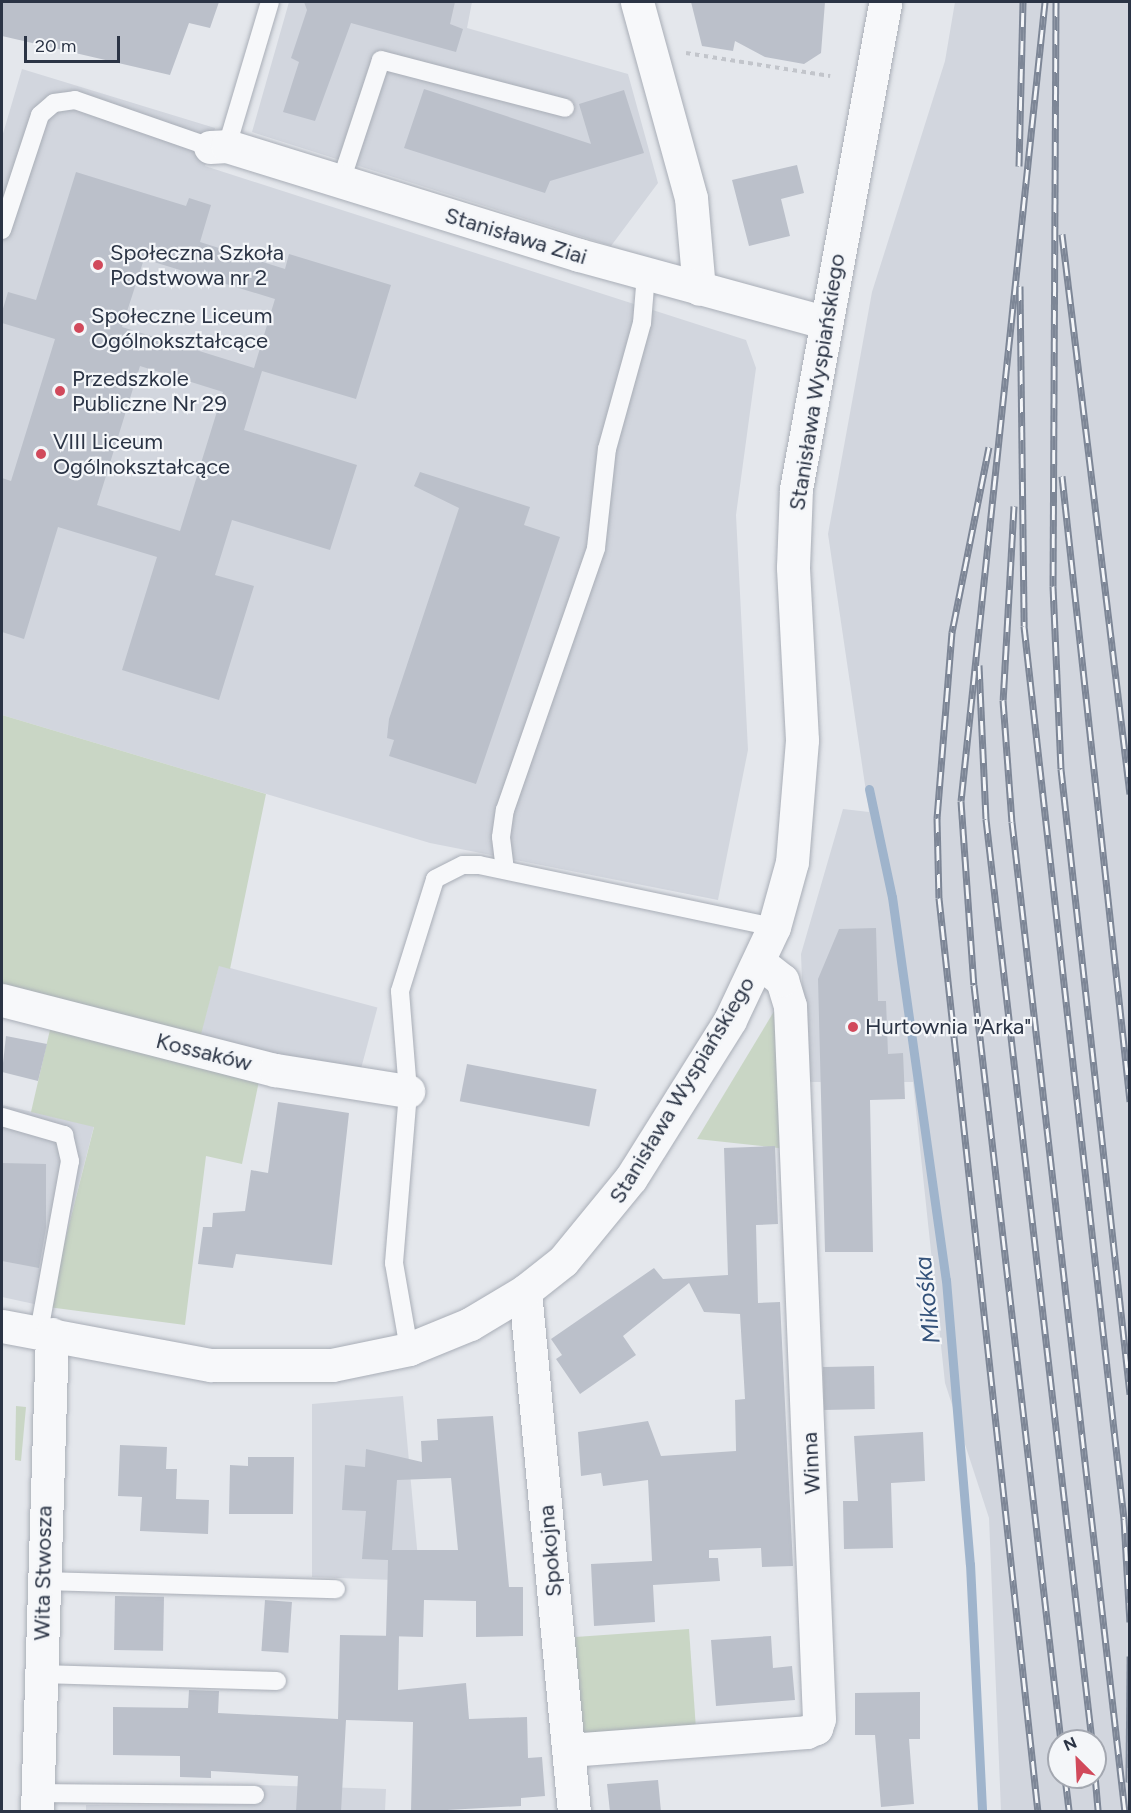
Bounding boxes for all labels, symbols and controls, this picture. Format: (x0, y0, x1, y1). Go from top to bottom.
scale bar (27, 24, 123, 62)
text: 20 m (35, 35, 76, 57)
street label: Stanisława Ziai (442, 202, 590, 270)
place label: Społeczna Szkoła Podstwowa nr 2 (110, 239, 284, 290)
street label: Stanisława Wyspiańskiego (784, 252, 850, 512)
marker: Społeczna Szkoła Podstwowa nr 2 (91, 258, 105, 272)
place label: Społeczne Liceum Ogólnokształcące (91, 302, 272, 354)
marker: Społeczne Liceum Ogólnokształcące (72, 321, 86, 335)
place label: Przedszkole Publiczne Nr 29 (72, 365, 227, 416)
marker: Przedszkole Publiczne Nr 29 (53, 384, 67, 398)
place label: VIII Liceum Ogólnokształcące (53, 428, 230, 480)
marker: VIII Liceum Ogólnokształcące (34, 447, 48, 461)
street label: Stanisława Wyspiańskiego (604, 972, 760, 1208)
place label: Hurtownia "Arka" (865, 1014, 1031, 1040)
marker: Hurtownia "Arka" (846, 1020, 860, 1034)
street label: Kossaków (153, 1027, 255, 1077)
water label: Mikośka (908, 1255, 946, 1345)
street label: Winna (796, 1431, 826, 1495)
street label: Spokojna (533, 1504, 567, 1598)
street label: Wita Stwosza (29, 1505, 57, 1641)
north arrow (1047, 1729, 1107, 1789)
text: N (1061, 1733, 1080, 1755)

